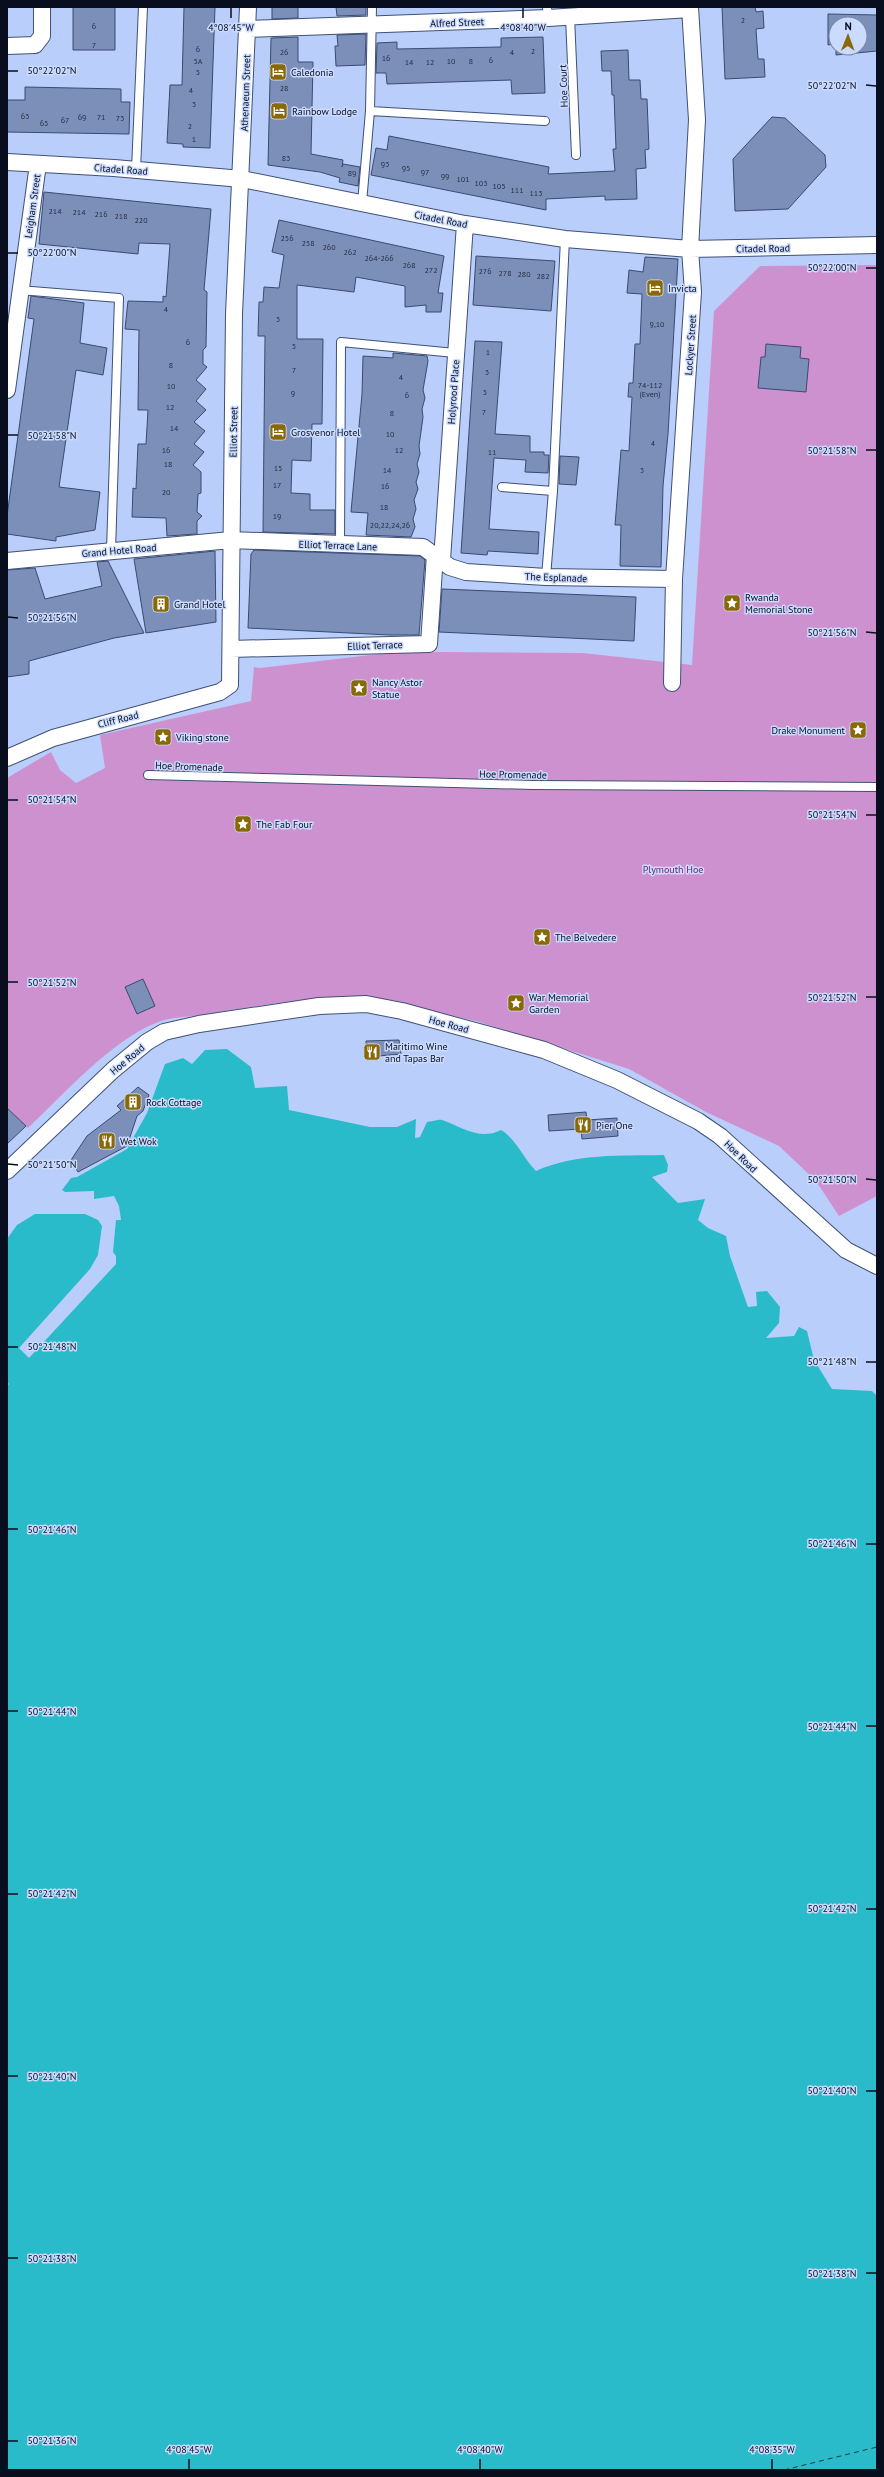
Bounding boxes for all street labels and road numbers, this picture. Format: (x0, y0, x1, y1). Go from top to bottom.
street label: Alfred Street (430, 15, 485, 30)
street label: Athenaeum Street (238, 54, 253, 132)
street label: Hoe Court (556, 64, 571, 108)
street label: Citadel Road (94, 161, 148, 178)
street label: Leigham Street (22, 173, 44, 239)
street label: Citadel Road (413, 208, 469, 231)
street label: Citadel Road (736, 242, 790, 255)
street label: Lockyer Street (682, 314, 699, 376)
street label: Holyrood Place (445, 359, 462, 425)
street label: Elliot Street (227, 406, 240, 458)
street label: Elliot Terrace Lane (298, 538, 377, 553)
street label: Grand Hotel Road (81, 541, 157, 560)
street label: The Esplanade (525, 570, 587, 585)
street label: Elliot Terrace (347, 638, 403, 653)
street label: Cliff Road (96, 708, 140, 731)
street label: Hoe Promenade (155, 759, 223, 774)
street label: Hoe Promenade (479, 767, 547, 782)
street label: Hoe Road (427, 1013, 470, 1036)
street label: Hoe Road (107, 1041, 147, 1078)
street label: Hoe Road (721, 1137, 760, 1175)

